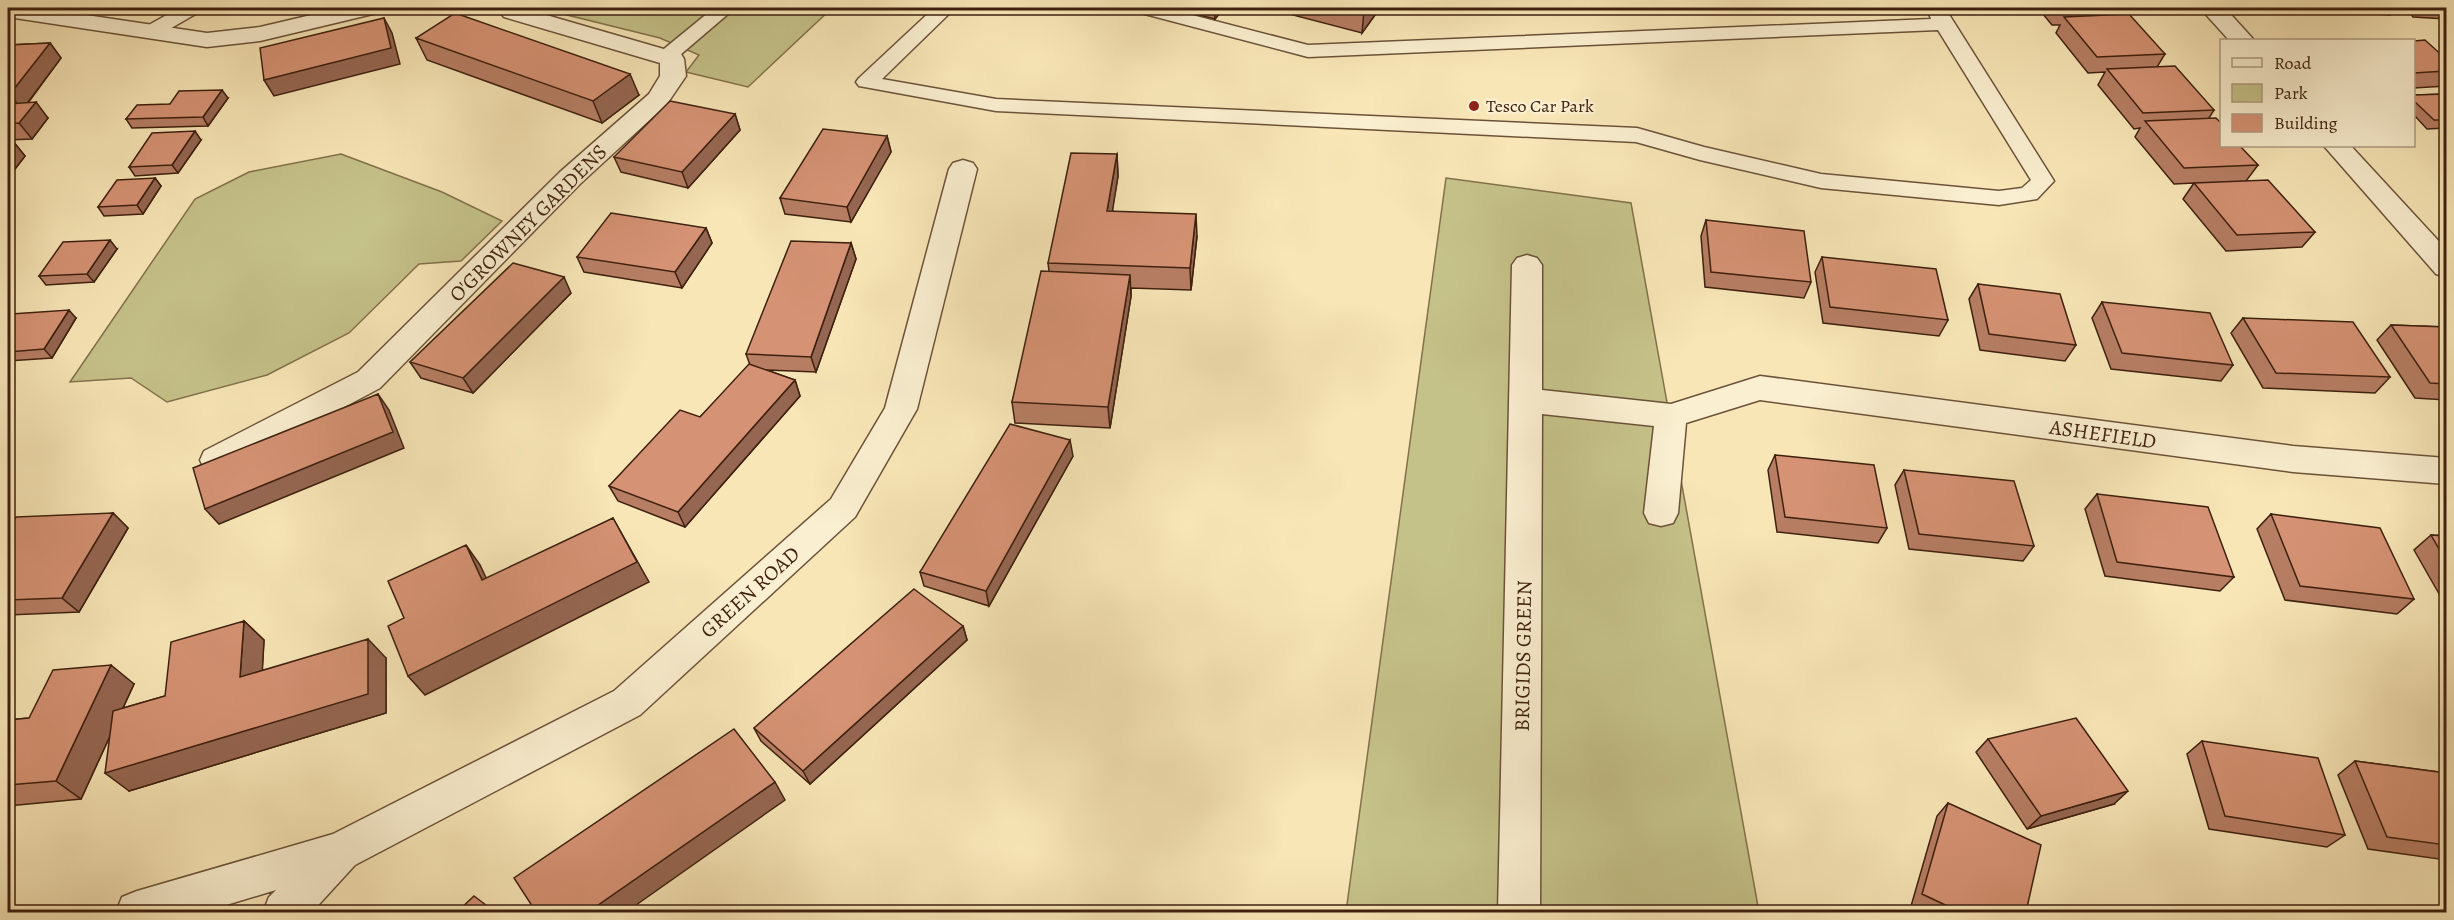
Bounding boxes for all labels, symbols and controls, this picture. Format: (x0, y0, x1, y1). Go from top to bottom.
legend (2220, 39, 2415, 147)
text: Road (2274, 51, 2312, 75)
text: Park (2274, 81, 2308, 105)
place label: Tesco Car Park (1486, 94, 1594, 118)
marker: Tesco Car Park (1467, 99, 1481, 113)
text: Building (2274, 111, 2338, 135)
street label: O'GROWNEY GARDENS (443, 138, 613, 308)
street label: ASHEFIELD (2047, 413, 2158, 455)
street label: GREEN ROAD (694, 540, 806, 644)
street label: BRIGIDS GREEN (1508, 580, 1538, 732)

